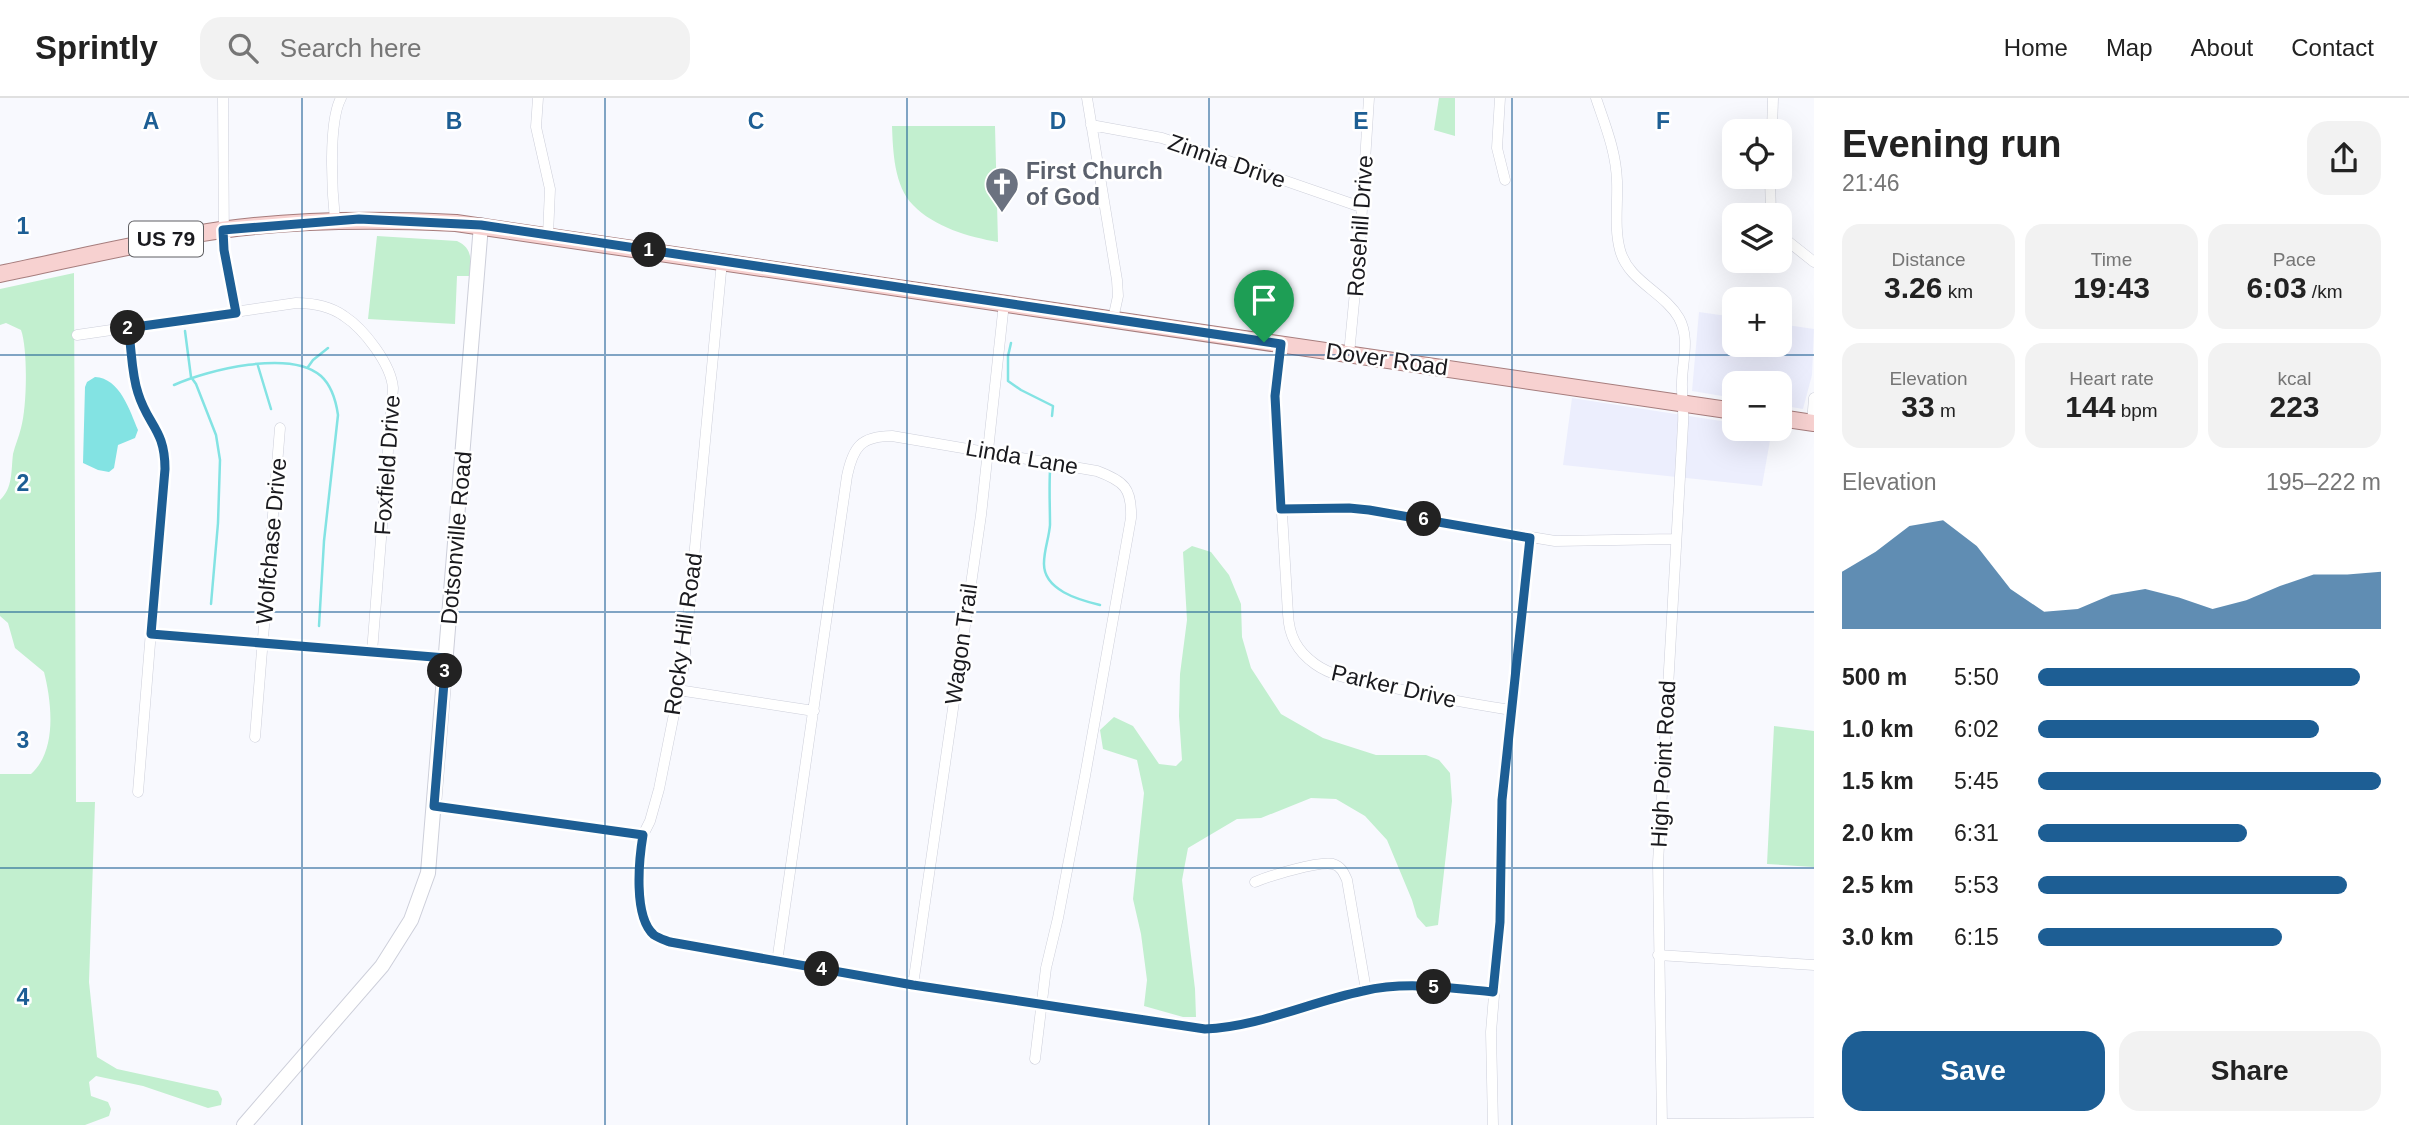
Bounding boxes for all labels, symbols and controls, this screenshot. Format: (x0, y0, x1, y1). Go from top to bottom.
search box (200, 17, 690, 80)
text: Sprintly (35, 29, 158, 66)
icon: search (224, 29, 262, 67)
text: Search here (280, 33, 422, 63)
text: Home (2004, 34, 2068, 61)
text: Map (2106, 34, 2153, 61)
text: About (2191, 34, 2253, 61)
text: Contact (2291, 34, 2374, 61)
text: A (143, 108, 159, 134)
text: B (446, 108, 462, 134)
text: C (748, 108, 764, 134)
text: D (1050, 108, 1066, 134)
text: E (1353, 108, 1369, 134)
text: F (1656, 108, 1670, 134)
map controls (1722, 119, 1792, 441)
button: locate (1722, 119, 1792, 189)
button: share (2307, 121, 2381, 195)
text: Evening run (1842, 123, 2062, 165)
street label: Zinnia Drive (1165, 129, 1289, 193)
street label: Rosehill Drive (1342, 154, 1378, 298)
place label: First Church of God (1026, 158, 1163, 210)
church icon: First Church of God (983, 165, 1021, 214)
text: 21:46 (1842, 170, 1900, 196)
button: layers (1722, 203, 1792, 273)
text: 1 (17, 213, 30, 239)
road number: US 79 (129, 222, 203, 256)
pin: 1 (632, 232, 666, 268)
text: 1 (643, 239, 654, 260)
text: Distance (1892, 249, 1965, 270)
text: Time (2091, 249, 2132, 270)
text: Pace (2273, 249, 2316, 270)
pin (1234, 270, 1294, 342)
text: 3.26 (1884, 271, 1942, 304)
text: 19:43 (2073, 271, 2150, 304)
text: 6:03 (2247, 271, 2307, 304)
icon: arrive (1245, 281, 1283, 319)
text: km (1942, 281, 1973, 302)
text: /km (2307, 281, 2342, 302)
button: + (1722, 287, 1792, 357)
pin: 2 (110, 310, 146, 345)
text: 2 (122, 317, 133, 338)
street label: Dover Road (1324, 338, 1450, 380)
text: Elevation (1889, 368, 1968, 389)
text: Heart rate (2069, 368, 2154, 389)
text: kcal (2278, 368, 2311, 389)
button: − (1722, 371, 1792, 441)
text: 33 (1901, 390, 1935, 423)
text: 144 (2065, 390, 2115, 423)
text: 223 (2269, 390, 2320, 423)
street label: Foxfield Drive (369, 394, 405, 536)
text: m (1935, 400, 1956, 421)
text: bpm (2115, 400, 2158, 421)
street label: Linda Lane (964, 434, 1080, 480)
street label: Dotsonville Road (435, 450, 477, 626)
street label: Wolfchase Drive (251, 457, 291, 625)
text: Elevation (1842, 469, 1937, 495)
text: 195–222 m (2266, 469, 2381, 495)
text: 2 (17, 470, 29, 496)
pin: 6 (1406, 502, 1442, 536)
text: 6 (1418, 508, 1429, 529)
street label: Rocky Hill Road (659, 551, 707, 717)
street label: Wagon Trail (940, 582, 982, 706)
pin: 3 (428, 654, 462, 688)
street label: Parker Drive (1329, 659, 1459, 713)
text: 3 (439, 660, 450, 681)
text: 500 m (1842, 664, 1907, 690)
text: 5:50 (1954, 664, 1999, 690)
street label: High Point Road (1646, 680, 1680, 848)
text: 1.0 km (1842, 716, 1914, 742)
text: 6:02 (1954, 716, 1999, 742)
text: 3 (17, 727, 29, 753)
text: 1.5 km (1842, 768, 1914, 794)
text: 5:45 (1954, 768, 1999, 794)
text: 2.0 km (1842, 820, 1914, 846)
text: 6:31 (1954, 820, 1999, 846)
text: 2.5 km (1842, 872, 1914, 898)
text: 5:53 (1954, 872, 1999, 898)
text: 3.0 km (1842, 924, 1914, 950)
text: 6:15 (1954, 924, 1999, 950)
pin: 4 (804, 952, 840, 986)
text: 4 (816, 958, 827, 979)
pin: 5 (1416, 970, 1452, 1004)
text: 5 (1428, 976, 1439, 997)
text: 4 (17, 984, 30, 1010)
button: Save (1842, 1031, 2105, 1111)
button: Share (2119, 1031, 2381, 1111)

